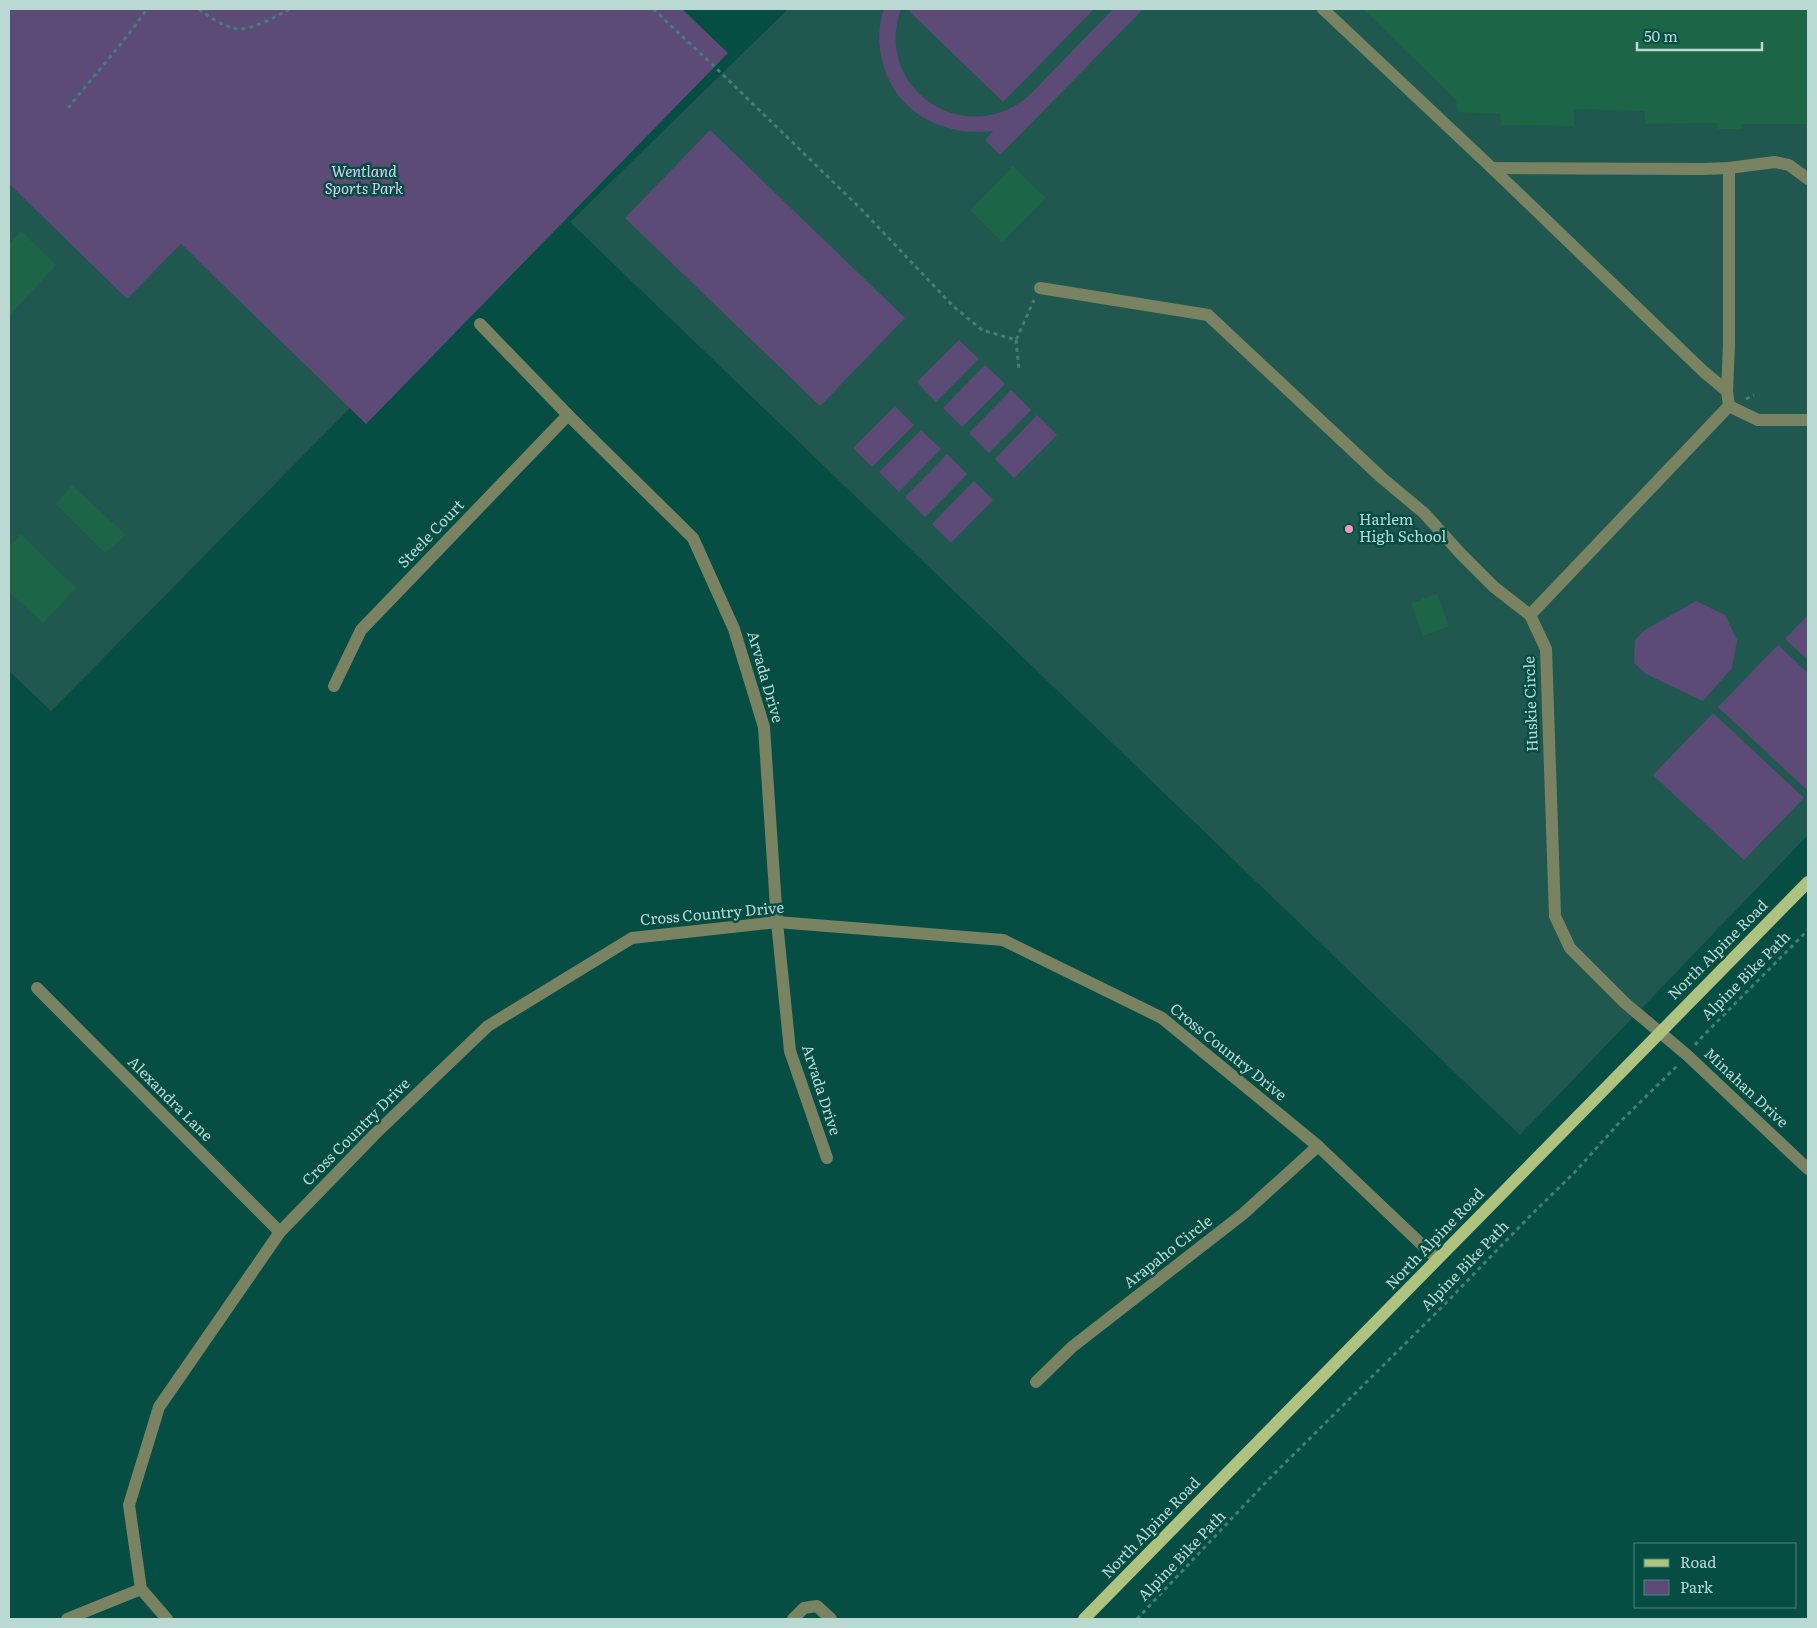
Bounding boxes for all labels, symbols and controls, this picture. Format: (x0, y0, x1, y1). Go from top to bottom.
scale bar (1637, 20, 1762, 52)
text: 50 m (1644, 24, 1678, 47)
park label: Wentland Sports Park (325, 159, 404, 199)
street label: Steele Court (391, 493, 469, 572)
place label: Harlem High School (1359, 507, 1446, 547)
marker: Harlem High School (1343, 523, 1355, 535)
street label: Arvada Drive (742, 628, 791, 725)
street label: Huskie Circle (1516, 655, 1543, 752)
street label: North Alpine Road (1662, 894, 1772, 1004)
street label: Cross Country Drive (639, 895, 785, 930)
street label: Alpine Bike Path (1695, 925, 1795, 1025)
street label: Cross Country Drive (1166, 996, 1293, 1105)
street label: Arvada Drive (797, 1041, 848, 1138)
street label: Minahan Drive (1700, 1042, 1795, 1132)
street label: Alexandra Lane (123, 1050, 219, 1146)
street label: Cross Country Drive (296, 1072, 414, 1190)
street label: North Alpine Road (1379, 1182, 1489, 1294)
street label: Arapaho Circle (1118, 1209, 1217, 1293)
street label: Alpine Bike Path (1415, 1214, 1513, 1315)
street label: North Alpine Road (1095, 1471, 1205, 1583)
street label: Alpine Bike Path (1132, 1504, 1230, 1605)
legend (1634, 1543, 1797, 1608)
text: Road (1680, 1550, 1716, 1573)
text: Park (1680, 1575, 1714, 1598)

